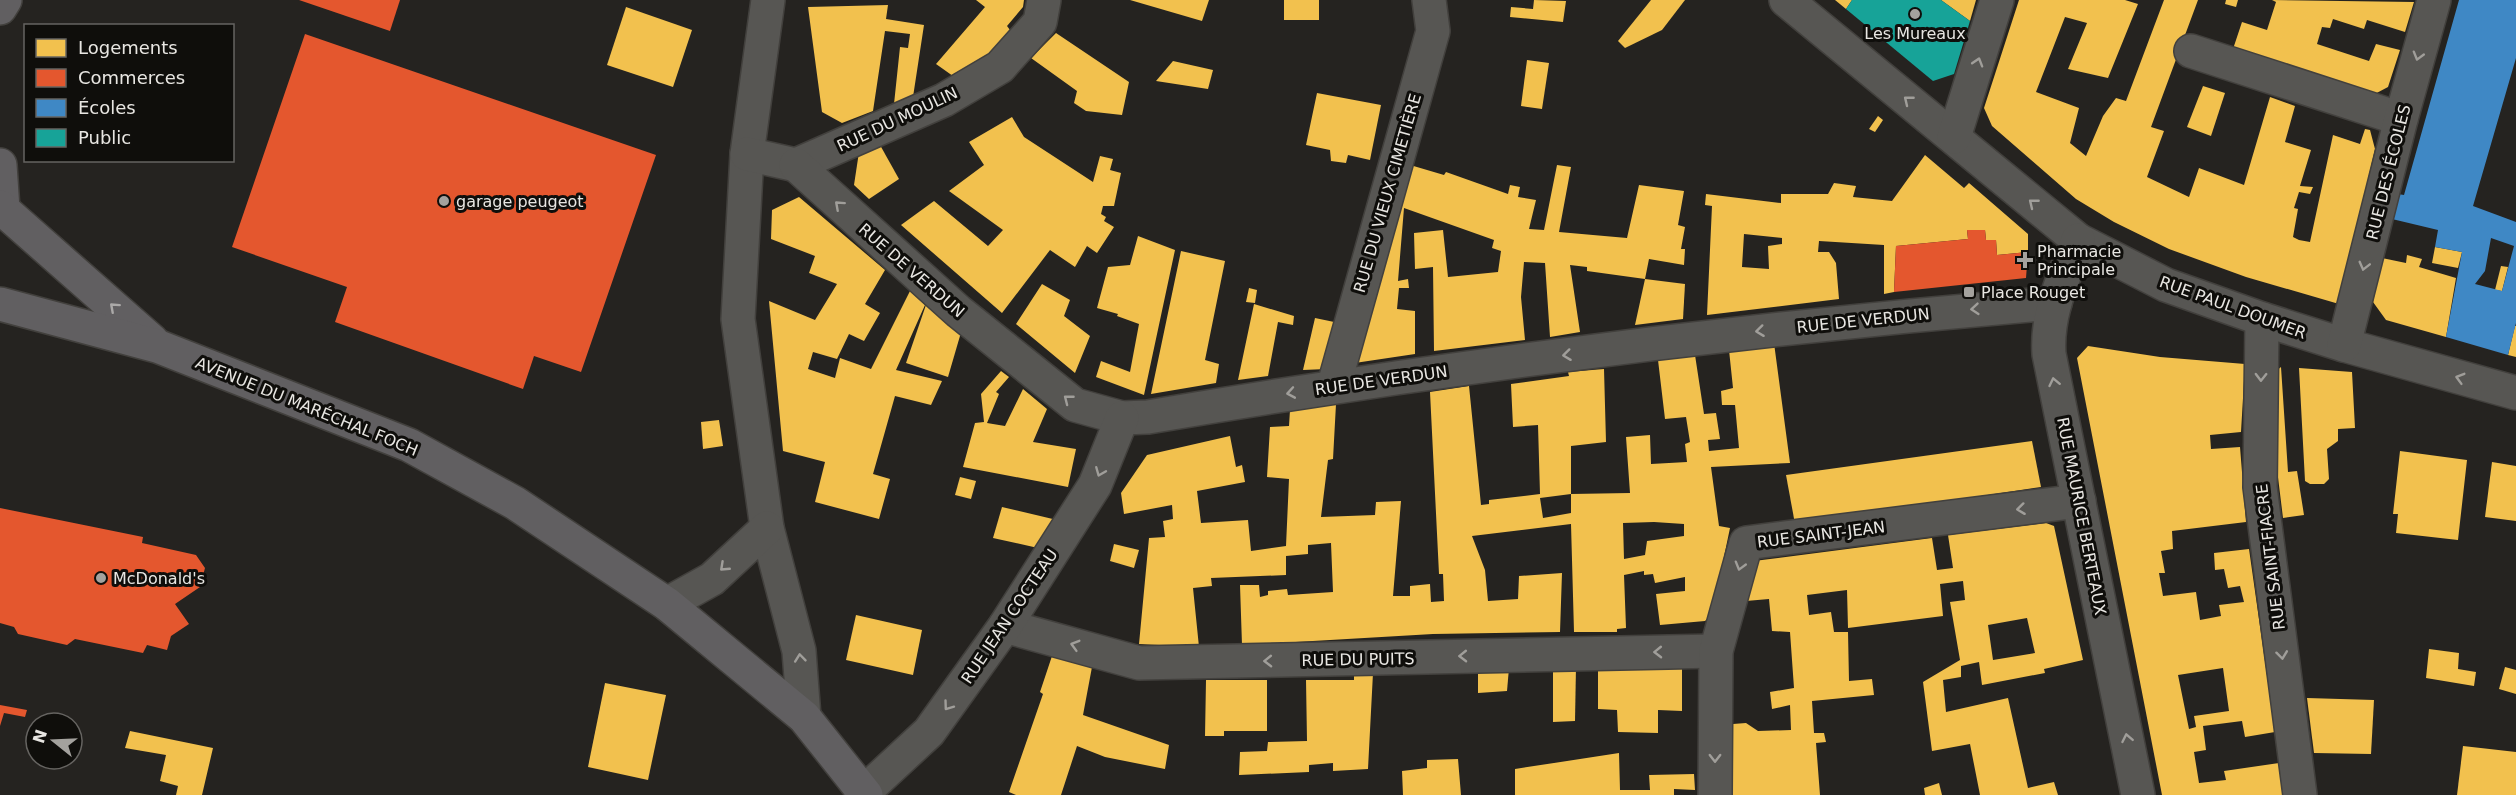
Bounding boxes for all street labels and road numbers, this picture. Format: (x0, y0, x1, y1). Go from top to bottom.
street label: RUE DU MOULIN (834, 83, 961, 156)
street label: RUE DU VIEUX CIMETIÈRE (1350, 91, 1425, 295)
street label: RUE DES ÉCOLES (2362, 103, 2414, 242)
street label: RUE DE VERDUN (855, 219, 968, 321)
street label: RUE PAUL DOUMER (2157, 272, 2309, 343)
street label: RUE DE VERDUN (1796, 304, 1931, 337)
street label: AVENUE DU MARÉCHAL FOCH (193, 353, 421, 460)
street label: RUE DE VERDUN (1314, 362, 1449, 399)
street label: RUE MAURICE BERTEAUX (2053, 416, 2110, 617)
street label: RUE SAINT-FIACRE (2252, 483, 2289, 631)
street label: RUE SAINT-JEAN (1756, 517, 1886, 552)
street label: RUE JEAN COCTEAU (957, 545, 1062, 687)
street label: RUE DU PUITS (1301, 649, 1415, 670)

